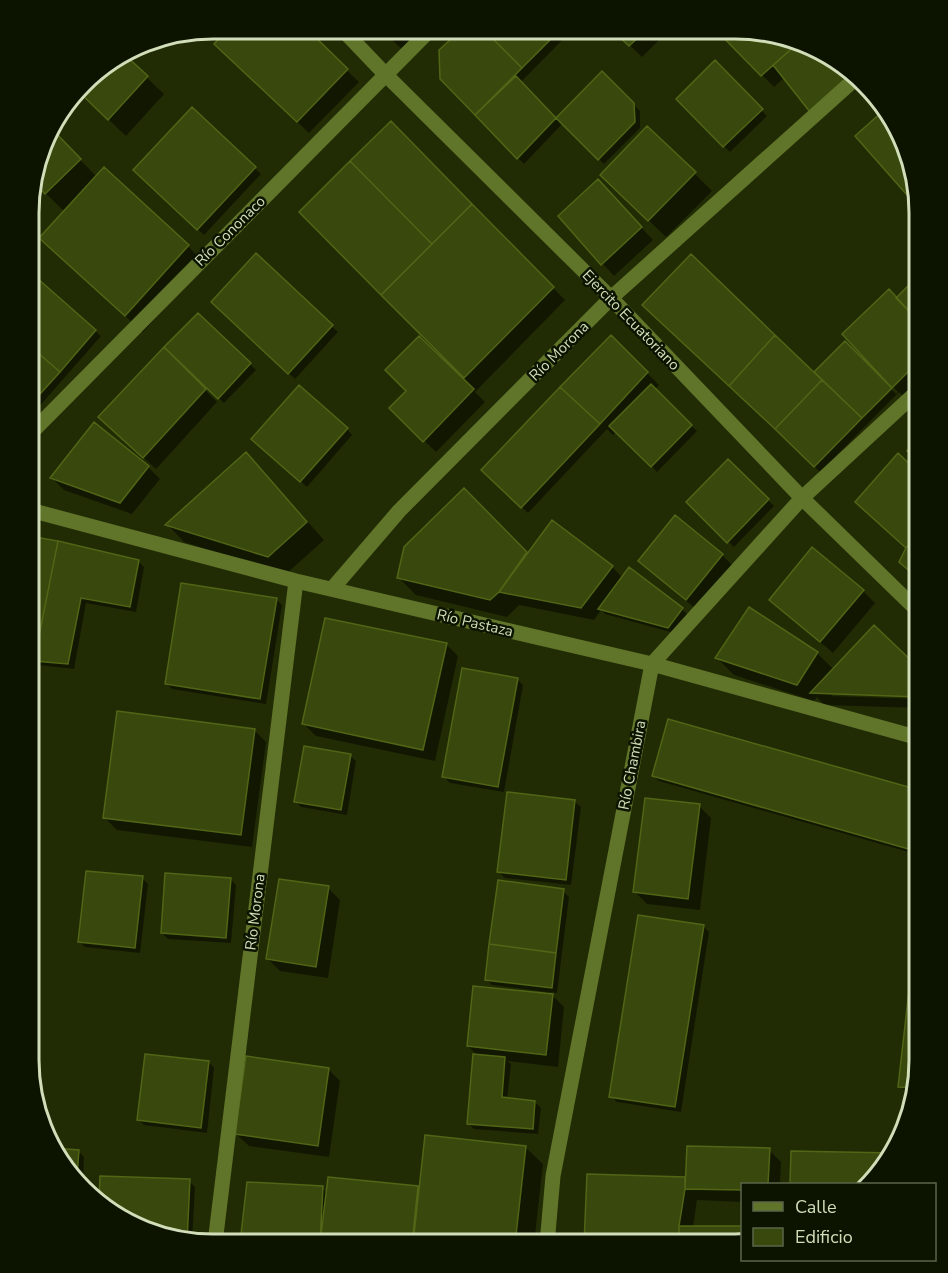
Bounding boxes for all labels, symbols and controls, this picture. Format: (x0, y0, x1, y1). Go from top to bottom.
street label: Río Cononaco (190, 191, 270, 271)
street label: Ejercito Ecuatoriano (578, 265, 684, 375)
street label: Río Morona (525, 317, 593, 385)
street label: Río Pastaza (435, 604, 515, 642)
street label: Río Chambira (614, 719, 650, 811)
street label: Río Morona (240, 873, 270, 951)
legend (741, 1183, 936, 1261)
text: Calle (795, 1195, 837, 1219)
text: Edificio (795, 1225, 853, 1249)

